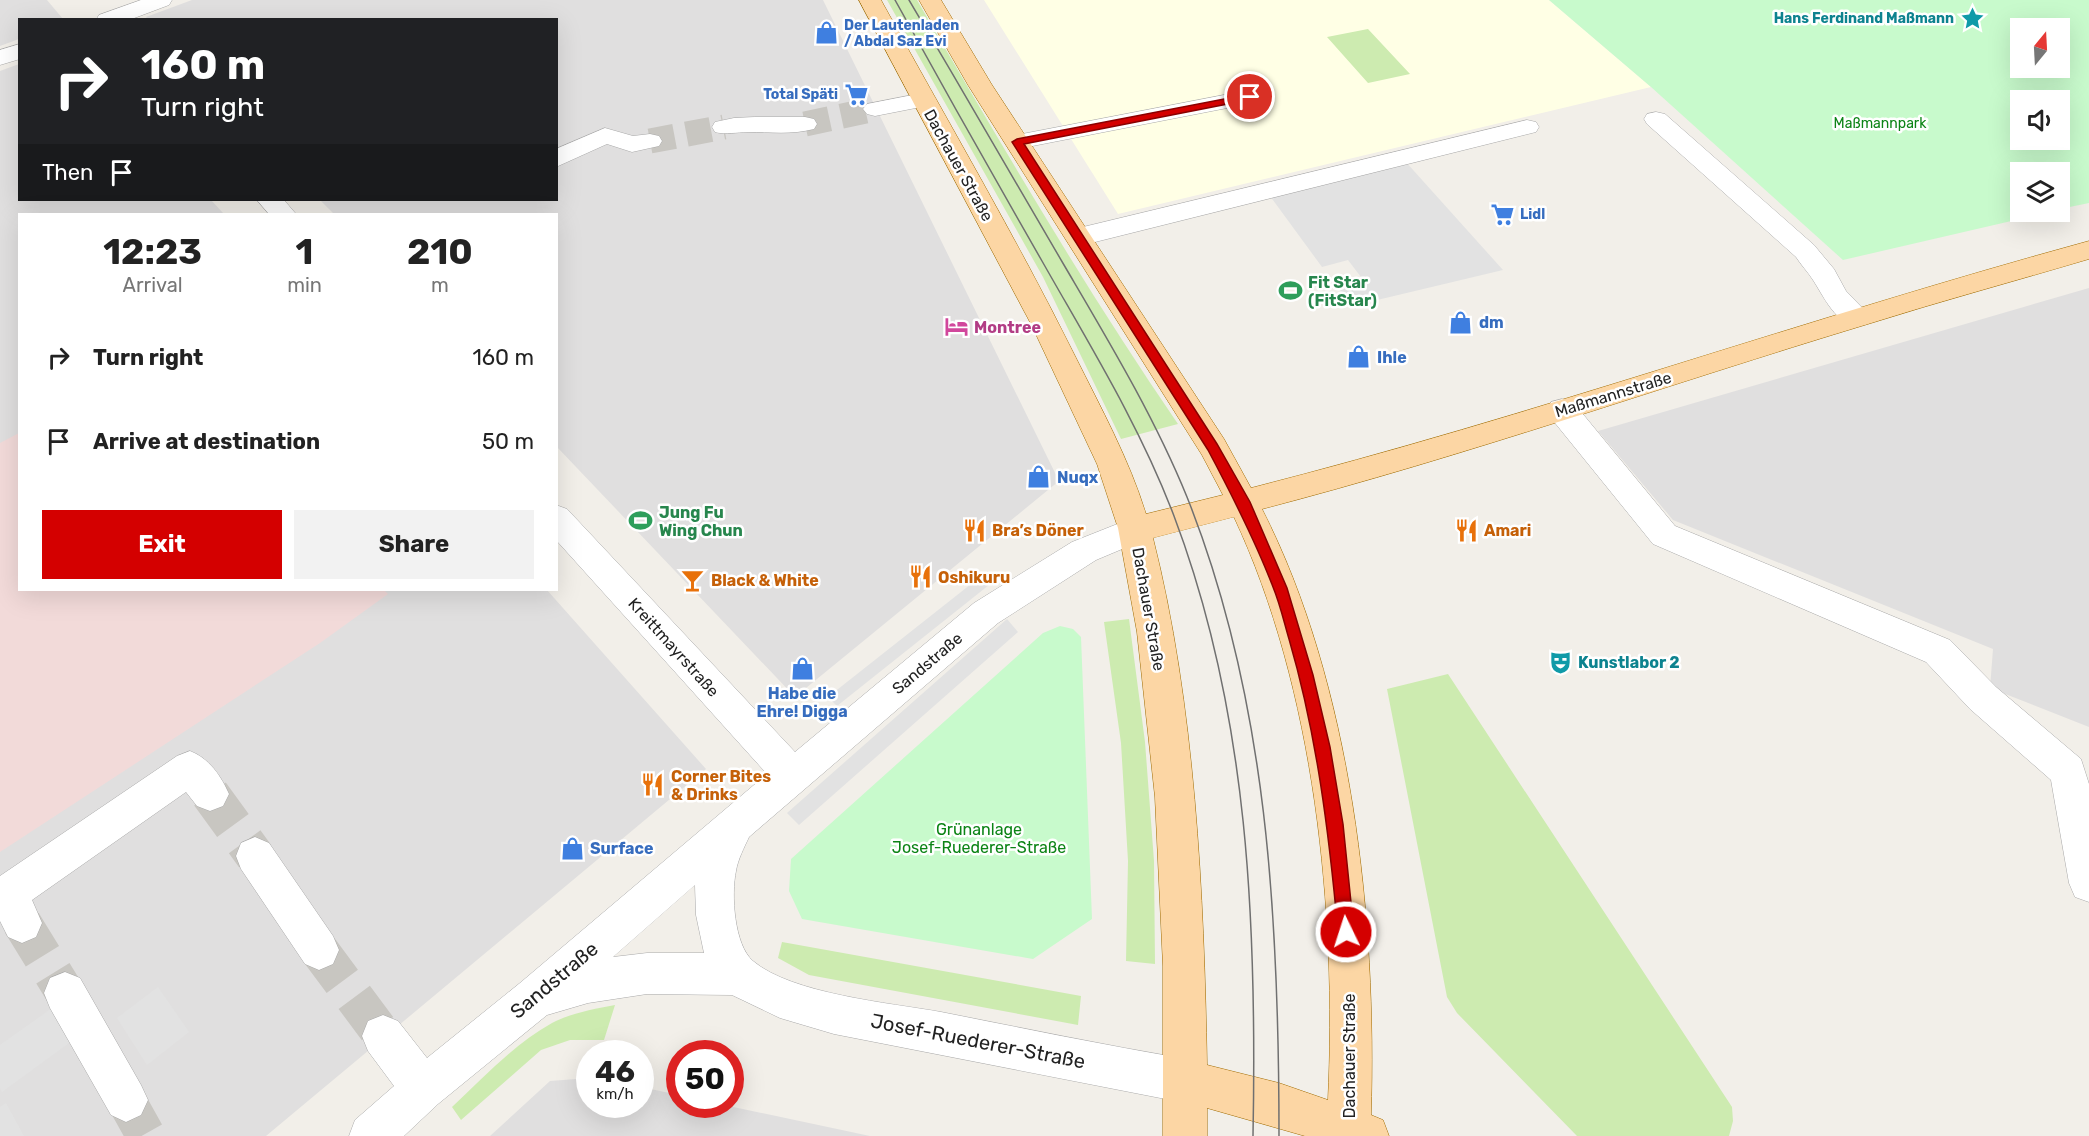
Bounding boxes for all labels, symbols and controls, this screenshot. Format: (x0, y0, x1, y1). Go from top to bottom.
place icon: Hans Ferdinand Maßmann (1959, 5, 1985, 31)
place label: Hans Ferdinand Maßmann (1774, 10, 1954, 27)
place label: Der Lautenladen / Abdal Saz Evi (844, 17, 959, 50)
north arrow (2010, 18, 2070, 78)
map controls (2010, 18, 2070, 222)
shop icon: Der Lautenladen / Abdal Saz Evi (813, 20, 839, 46)
text: 160 m (141, 40, 265, 90)
icon: right (42, 42, 120, 120)
pin (1224, 71, 1275, 122)
icon: arrive (1233, 80, 1266, 113)
supermarket icon: Total Späti (843, 81, 869, 107)
place label: Total Späti (763, 86, 838, 103)
button: sound (2010, 90, 2070, 150)
text: Turn right (141, 91, 264, 123)
street label: Dachauer Straße (920, 106, 997, 224)
park label: Maßmannpark (1834, 115, 1927, 132)
icon: arrive (105, 156, 138, 189)
text: Then (42, 159, 93, 186)
button: layers (2010, 162, 2070, 222)
supermarket icon: Lidl (1489, 201, 1515, 227)
place label: Lidl (1520, 206, 1545, 223)
text: 12:23 (103, 230, 202, 273)
text: 1 (296, 230, 314, 273)
text: 210 (407, 230, 473, 273)
text: Arrival (123, 273, 183, 297)
text: min (287, 273, 322, 297)
text: m (431, 273, 449, 297)
place label: Fit Star (FitStar) (1308, 273, 1377, 310)
sports icon: Fit Star (FitStar) (1277, 278, 1303, 304)
shop icon: dm (1448, 309, 1474, 335)
place label: dm (1479, 313, 1504, 332)
hotel icon: Montree (943, 314, 969, 340)
place label: Montree (974, 318, 1041, 337)
icon: right (42, 341, 75, 374)
text: Turn right (93, 344, 203, 371)
text: 160 m (472, 344, 534, 371)
shop icon: Ihle (1346, 344, 1372, 370)
place label: Ihle (1377, 348, 1407, 367)
street label: Maßmannstraße (1553, 368, 1674, 421)
icon: arrive (42, 425, 75, 458)
text: Arrive at destination (93, 428, 320, 455)
text: 50 m (482, 428, 534, 455)
shop icon: Nuqx (1026, 464, 1052, 490)
place label: Nuqx (1057, 468, 1099, 487)
place label: Jung Fu Wing Chun (659, 503, 743, 540)
sports icon: Jung Fu Wing Chun (628, 508, 654, 534)
button: Exit (42, 510, 282, 579)
button: Share (294, 510, 534, 579)
restaurant icon: Bra’s Döner (961, 517, 987, 543)
restaurant icon: Amari (1453, 517, 1479, 543)
place label: Bra’s Döner (992, 521, 1085, 540)
place label: Amari (1484, 521, 1531, 540)
street label: Dachauer Straße (1128, 546, 1169, 672)
restaurant icon: Oshikuru (907, 564, 933, 590)
bar icon: Black & White (680, 567, 706, 593)
place label: Oshikuru (938, 568, 1010, 587)
place label: Black & White (711, 571, 819, 590)
street label: Kreittmayrstraße (624, 594, 723, 701)
street label: Sandstraße (888, 629, 966, 698)
theatre icon: Kunstlabor 2 (1547, 649, 1573, 675)
place label: Kunstlabor 2 (1578, 653, 1680, 672)
shop icon: Habe die Ehre! Digga (789, 655, 815, 681)
place label: Habe die Ehre! Digga (756, 684, 848, 721)
place label: Corner Bites & Drinks (671, 767, 771, 804)
restaurant icon: Corner Bites & Drinks (640, 772, 666, 798)
park label: Grünanlage Josef-Ruederer-Straße (892, 820, 1066, 857)
shop icon: Surface (559, 835, 585, 861)
place label: Surface (590, 839, 653, 858)
position arrow (1314, 900, 1378, 964)
street label: Sandstraße (505, 936, 603, 1024)
street label: Dachauer Straße (1340, 994, 1359, 1118)
street label: Josef-Ruederer-Straße (869, 1008, 1087, 1074)
speed limit sign: 50 (666, 1040, 744, 1118)
text: 46 (595, 1054, 635, 1090)
text: km/h (596, 1085, 634, 1103)

